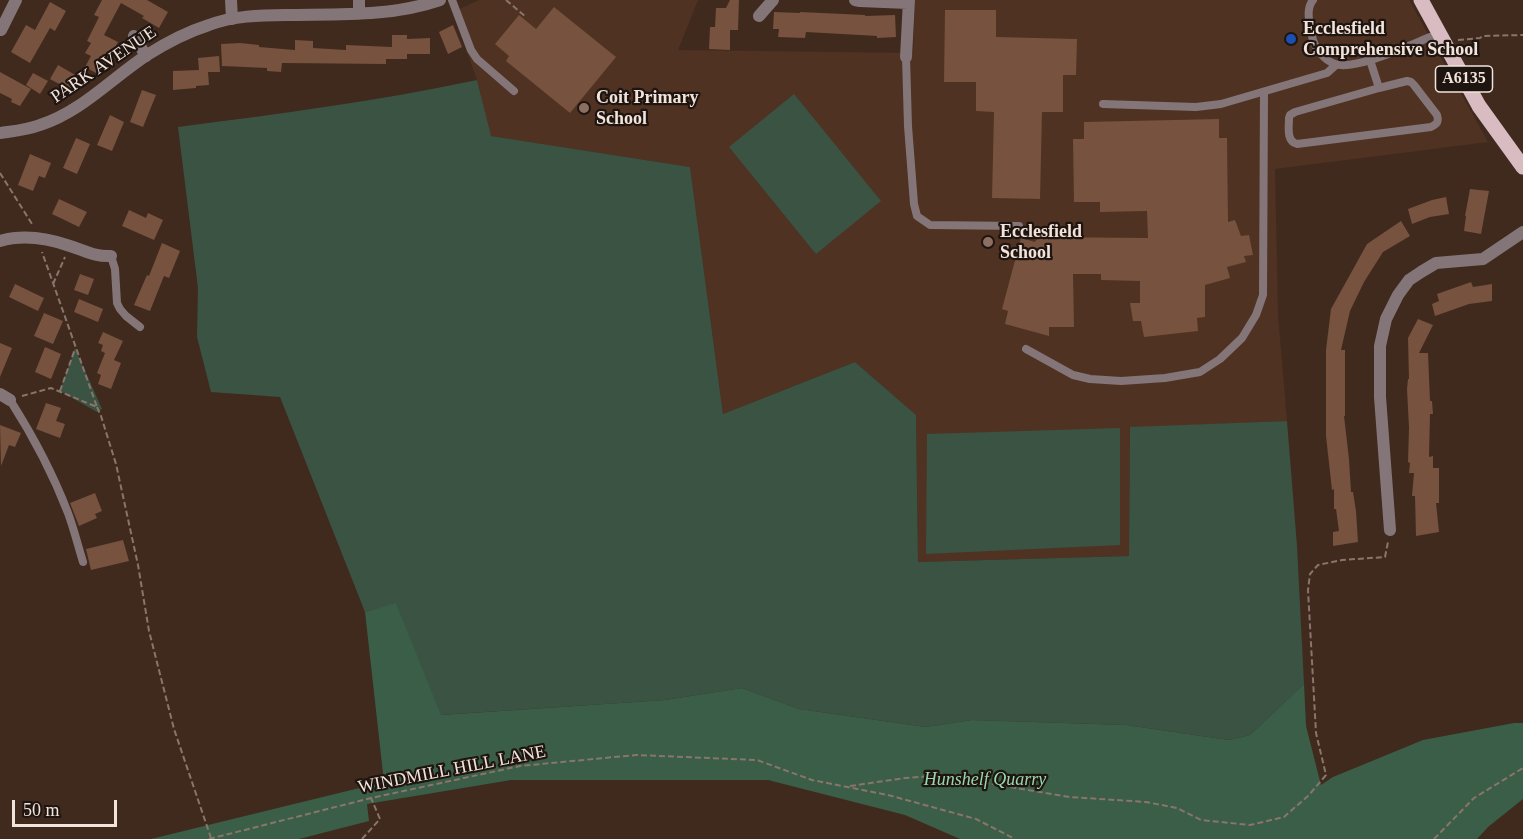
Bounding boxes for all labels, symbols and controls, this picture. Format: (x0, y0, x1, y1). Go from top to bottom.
place label: Ecclesfield Comprehensive School (1303, 18, 1478, 60)
street label: PARK AVENUE (47, 22, 161, 108)
marker: Ecclesfield Comprehensive School (1284, 32, 1298, 46)
road number: A6135 (1436, 66, 1492, 92)
place label: Coit Primary School (596, 87, 698, 130)
marker: Coit Primary School (577, 101, 591, 115)
place label: Ecclesfield School (1000, 221, 1082, 264)
marker: Ecclesfield School (981, 235, 995, 249)
street label: WINDMILL HILL LANE (356, 741, 548, 799)
park label: Hunshelf Quarry (924, 769, 1046, 791)
scale bar (15, 788, 120, 826)
text: 50 m (23, 800, 60, 820)

